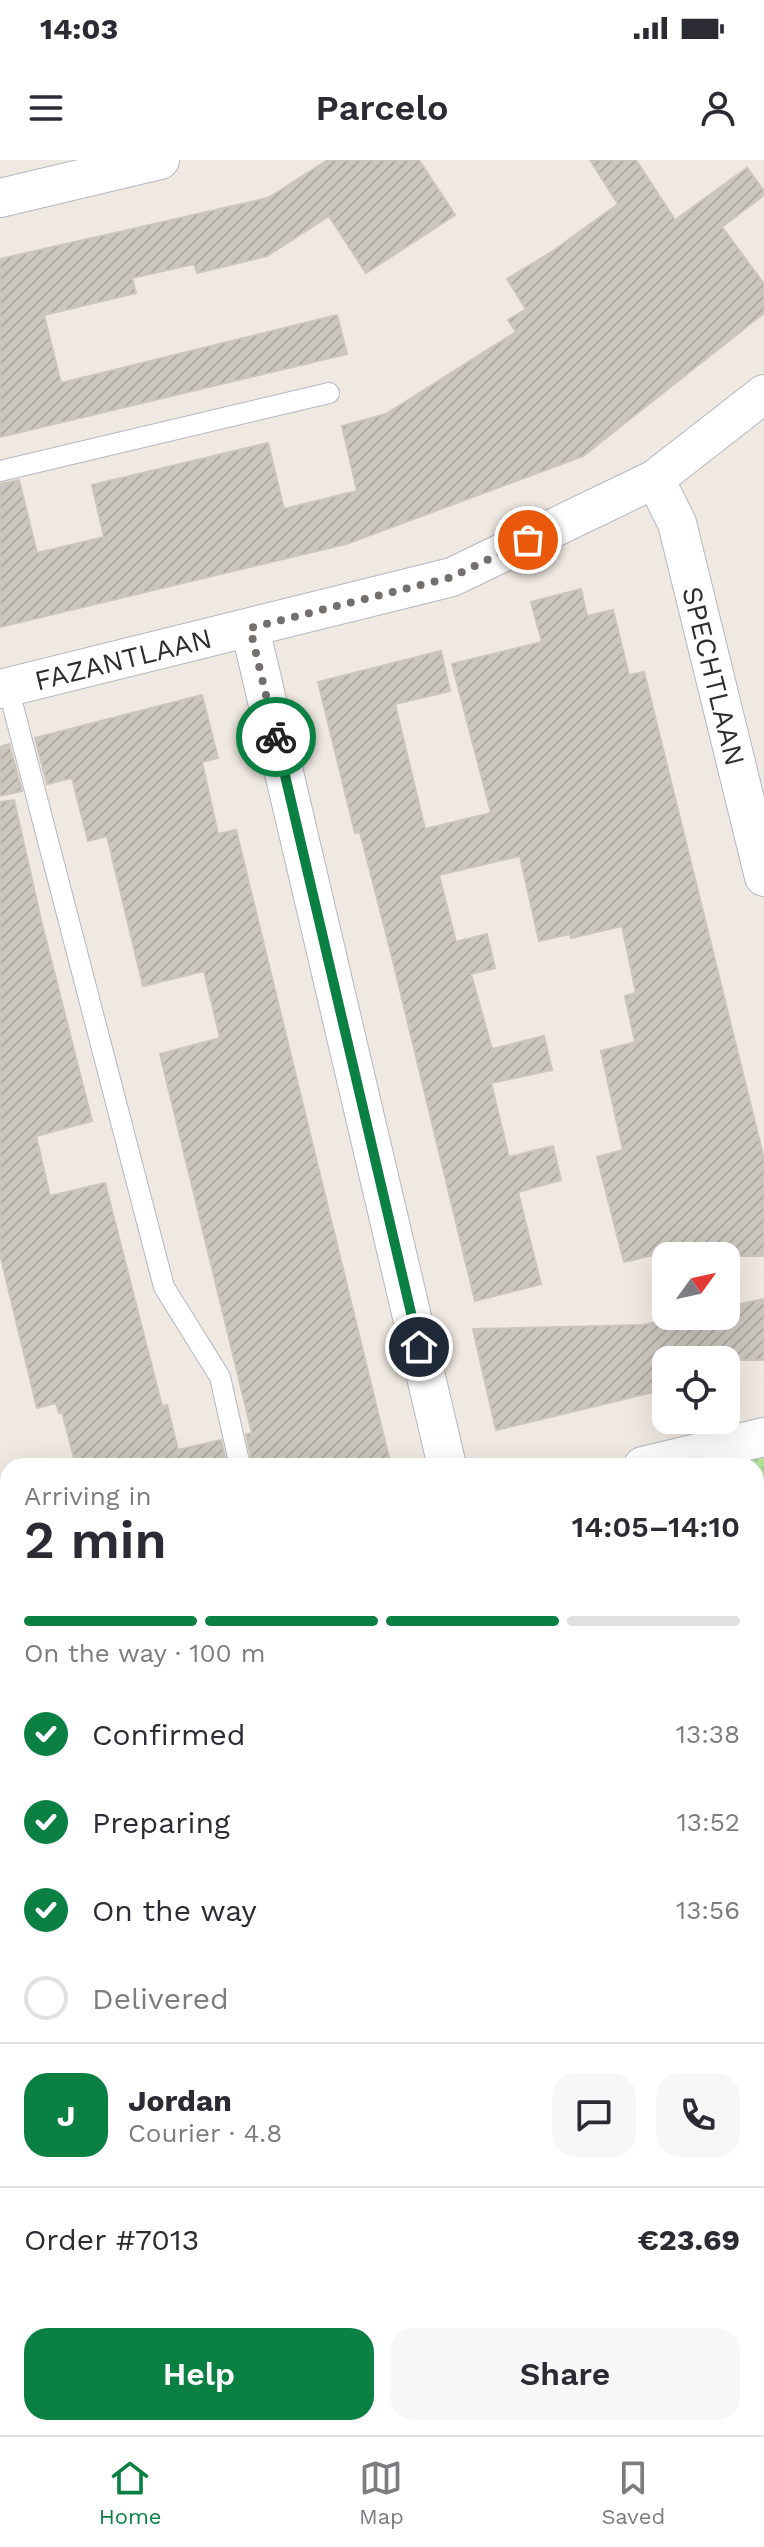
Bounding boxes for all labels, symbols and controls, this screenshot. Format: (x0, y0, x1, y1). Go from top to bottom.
text: 14:03 (40, 11, 118, 46)
icon: menu (24, 86, 68, 130)
icon: person (696, 86, 740, 130)
text: Parcelo (316, 87, 448, 129)
pin (494, 506, 562, 574)
icon: bag (506, 518, 550, 562)
street label: SPECHTLAAN (675, 583, 752, 769)
street label: FAZANTLAAN (31, 622, 215, 697)
courier (236, 697, 316, 777)
icon: bike (254, 715, 298, 759)
north arrow (652, 1242, 740, 1330)
map controls (652, 1242, 740, 1434)
pin (385, 1313, 453, 1381)
icon: home (397, 1325, 441, 1369)
button: locate (652, 1346, 740, 1434)
text: Arriving in (24, 1481, 152, 1511)
text: 14:05–14:10 (572, 1509, 740, 1544)
text: 2 min (24, 1510, 167, 1571)
text: On the way · 100 m (24, 1638, 265, 1668)
icon: check (24, 1712, 68, 1756)
text: Confirmed (92, 1717, 246, 1752)
text: 13:38 (676, 1719, 740, 1749)
icon: check (24, 1800, 68, 1844)
text: Preparing (92, 1805, 230, 1840)
text: 13:52 (677, 1807, 740, 1837)
icon: check (24, 1888, 68, 1932)
text: On the way (92, 1893, 257, 1928)
text: 13:56 (676, 1895, 740, 1925)
text: Delivered (92, 1981, 229, 2016)
button: chat (552, 2073, 636, 2157)
button: phone (656, 2073, 740, 2157)
text: Jordan (128, 2083, 232, 2118)
text: J (57, 2098, 75, 2133)
text: Courier · 4.8 (128, 2118, 282, 2148)
text: Order #7013 (24, 2222, 199, 2257)
text: €23.69 (638, 2222, 740, 2257)
button: Help (24, 2328, 374, 2420)
button: Share (390, 2328, 740, 2420)
tab: Home (99, 2456, 162, 2529)
tab: Map (359, 2456, 404, 2529)
tab: Saved (601, 2456, 665, 2529)

